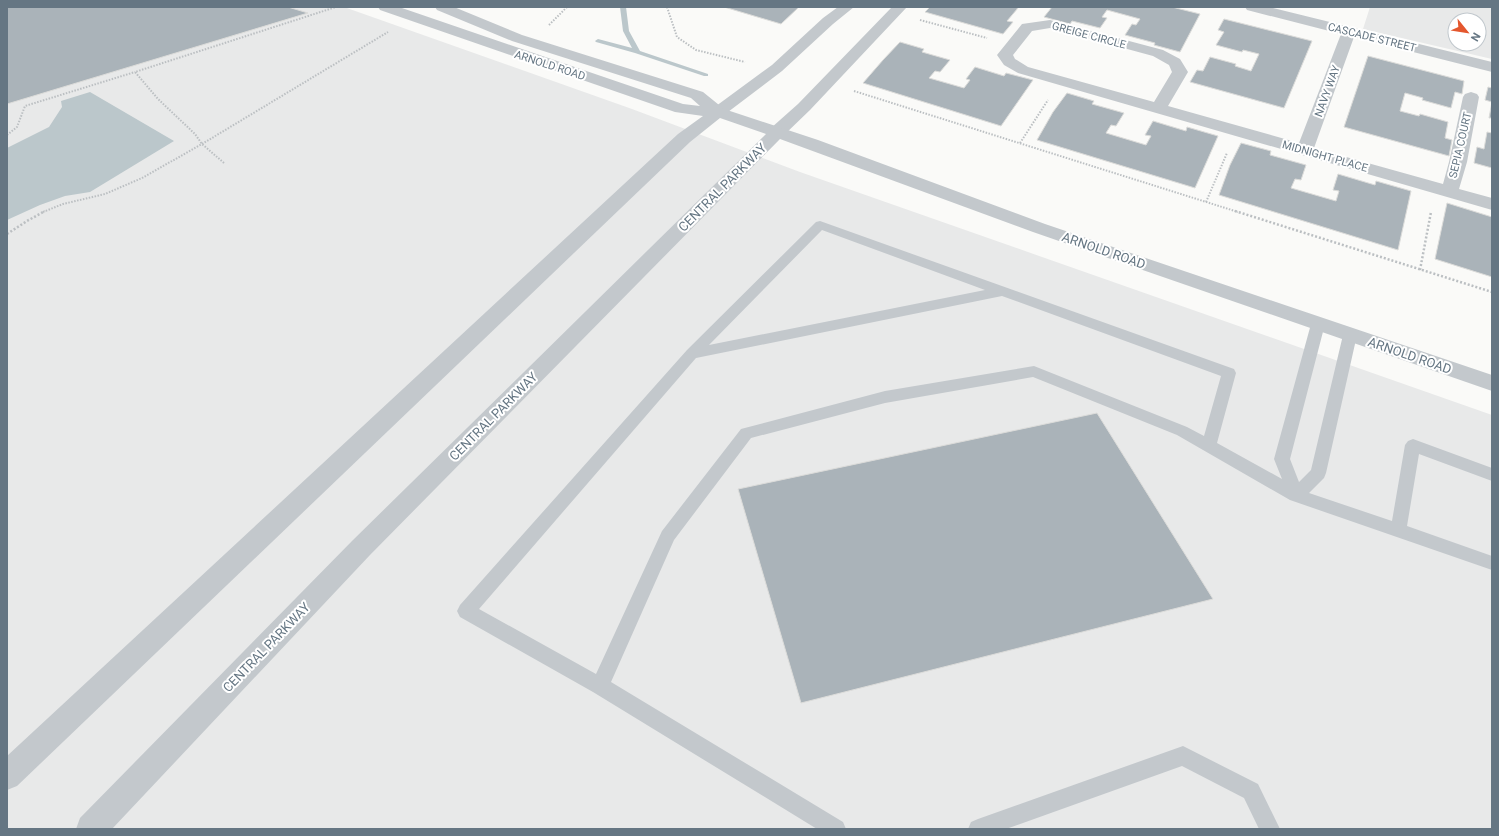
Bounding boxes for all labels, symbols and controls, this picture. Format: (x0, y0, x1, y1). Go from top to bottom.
north arrow (1447, 12, 1487, 52)
street label: GREIGE CIRCLE (1050, 19, 1127, 52)
street label: CASCADE STREET (1326, 20, 1418, 55)
text: N (1468, 30, 1483, 44)
street label: ARNOLD ROAD (513, 48, 587, 83)
street label: NAVY WAY (1312, 63, 1343, 119)
street label: SEPIA COURT (1447, 110, 1475, 179)
street label: MIDNIGHT PLACE (1281, 138, 1369, 175)
street label: CENTRAL PARKWAY (675, 140, 770, 234)
street label: ARNOLD ROAD (1060, 229, 1148, 272)
street label: ARNOLD ROAD (1366, 334, 1454, 377)
street label: CENTRAL PARKWAY (446, 369, 541, 463)
street label: CENTRAL PARKWAY (220, 599, 313, 695)

